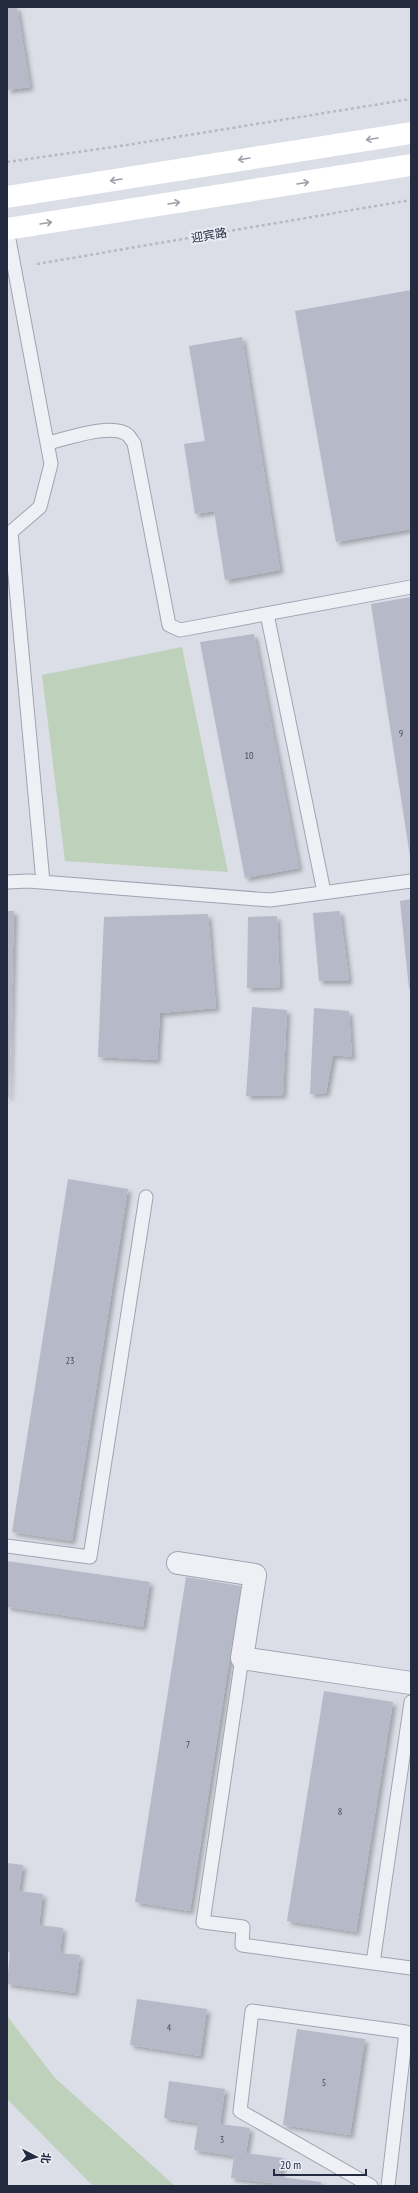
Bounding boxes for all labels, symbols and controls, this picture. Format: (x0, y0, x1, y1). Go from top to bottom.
one-way arrow (366, 135, 379, 143)
one-way arrow (238, 155, 251, 163)
one-way arrow (110, 176, 123, 184)
one-way arrow (296, 179, 309, 187)
one-way arrow (167, 199, 180, 207)
one-way arrow (39, 219, 52, 227)
street label: 迎宾路 (190, 224, 228, 246)
house number: 9 (399, 727, 403, 740)
house number: 10 (245, 749, 254, 762)
house number: 23 (66, 1354, 75, 1367)
house number: 7 (186, 1738, 190, 1751)
house number: 8 (338, 1805, 342, 1818)
house number: 4 (167, 2021, 172, 2034)
house number: 5 (322, 2076, 326, 2089)
house number: 3 (220, 2133, 224, 2146)
north arrow (16, 2137, 56, 2177)
scale bar (274, 2151, 366, 2177)
text: 北 (38, 2152, 53, 2164)
text: 20 m (280, 2157, 301, 2172)

